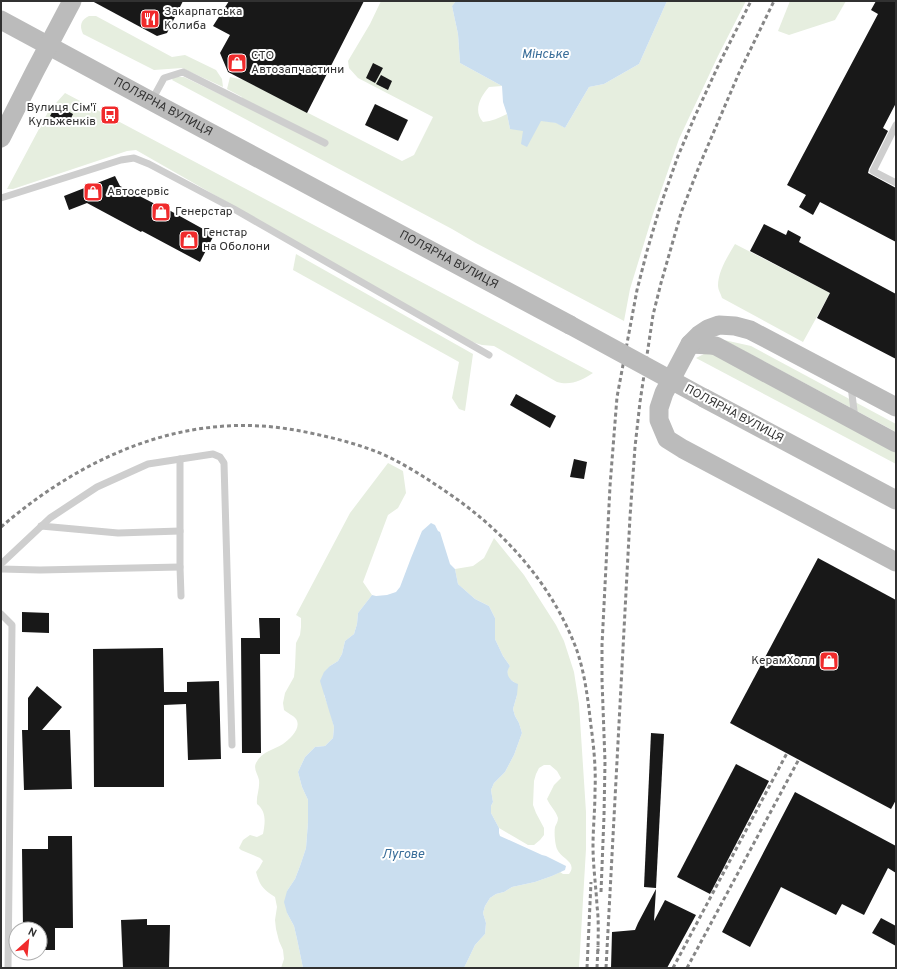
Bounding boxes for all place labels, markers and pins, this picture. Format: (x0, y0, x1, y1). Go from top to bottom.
place label: Закарпатська Колиба (164, 4, 242, 34)
restaurant icon: Закарпатська Колиба (139, 8, 161, 30)
place label: СТО Автозапчастини (251, 48, 344, 78)
shop icon: СТО Автозапчастини (226, 52, 248, 74)
place label: Вулиця Сім'ї Кульженків (26, 100, 97, 130)
bus stop icon: Вулиця Сім'ї Кульженків (99, 104, 121, 126)
shop icon: Автосервіс (82, 181, 104, 203)
place label: Автосервіс (107, 184, 169, 200)
shop icon: Генерстар (150, 201, 172, 223)
place label: Генерстар (175, 204, 233, 220)
place label: Генстар на Оболони (203, 225, 270, 255)
shop icon: Генстар на Оболони (178, 229, 200, 251)
shop icon: КерамХолл (818, 650, 840, 672)
place label: КерамХолл (751, 653, 815, 669)

